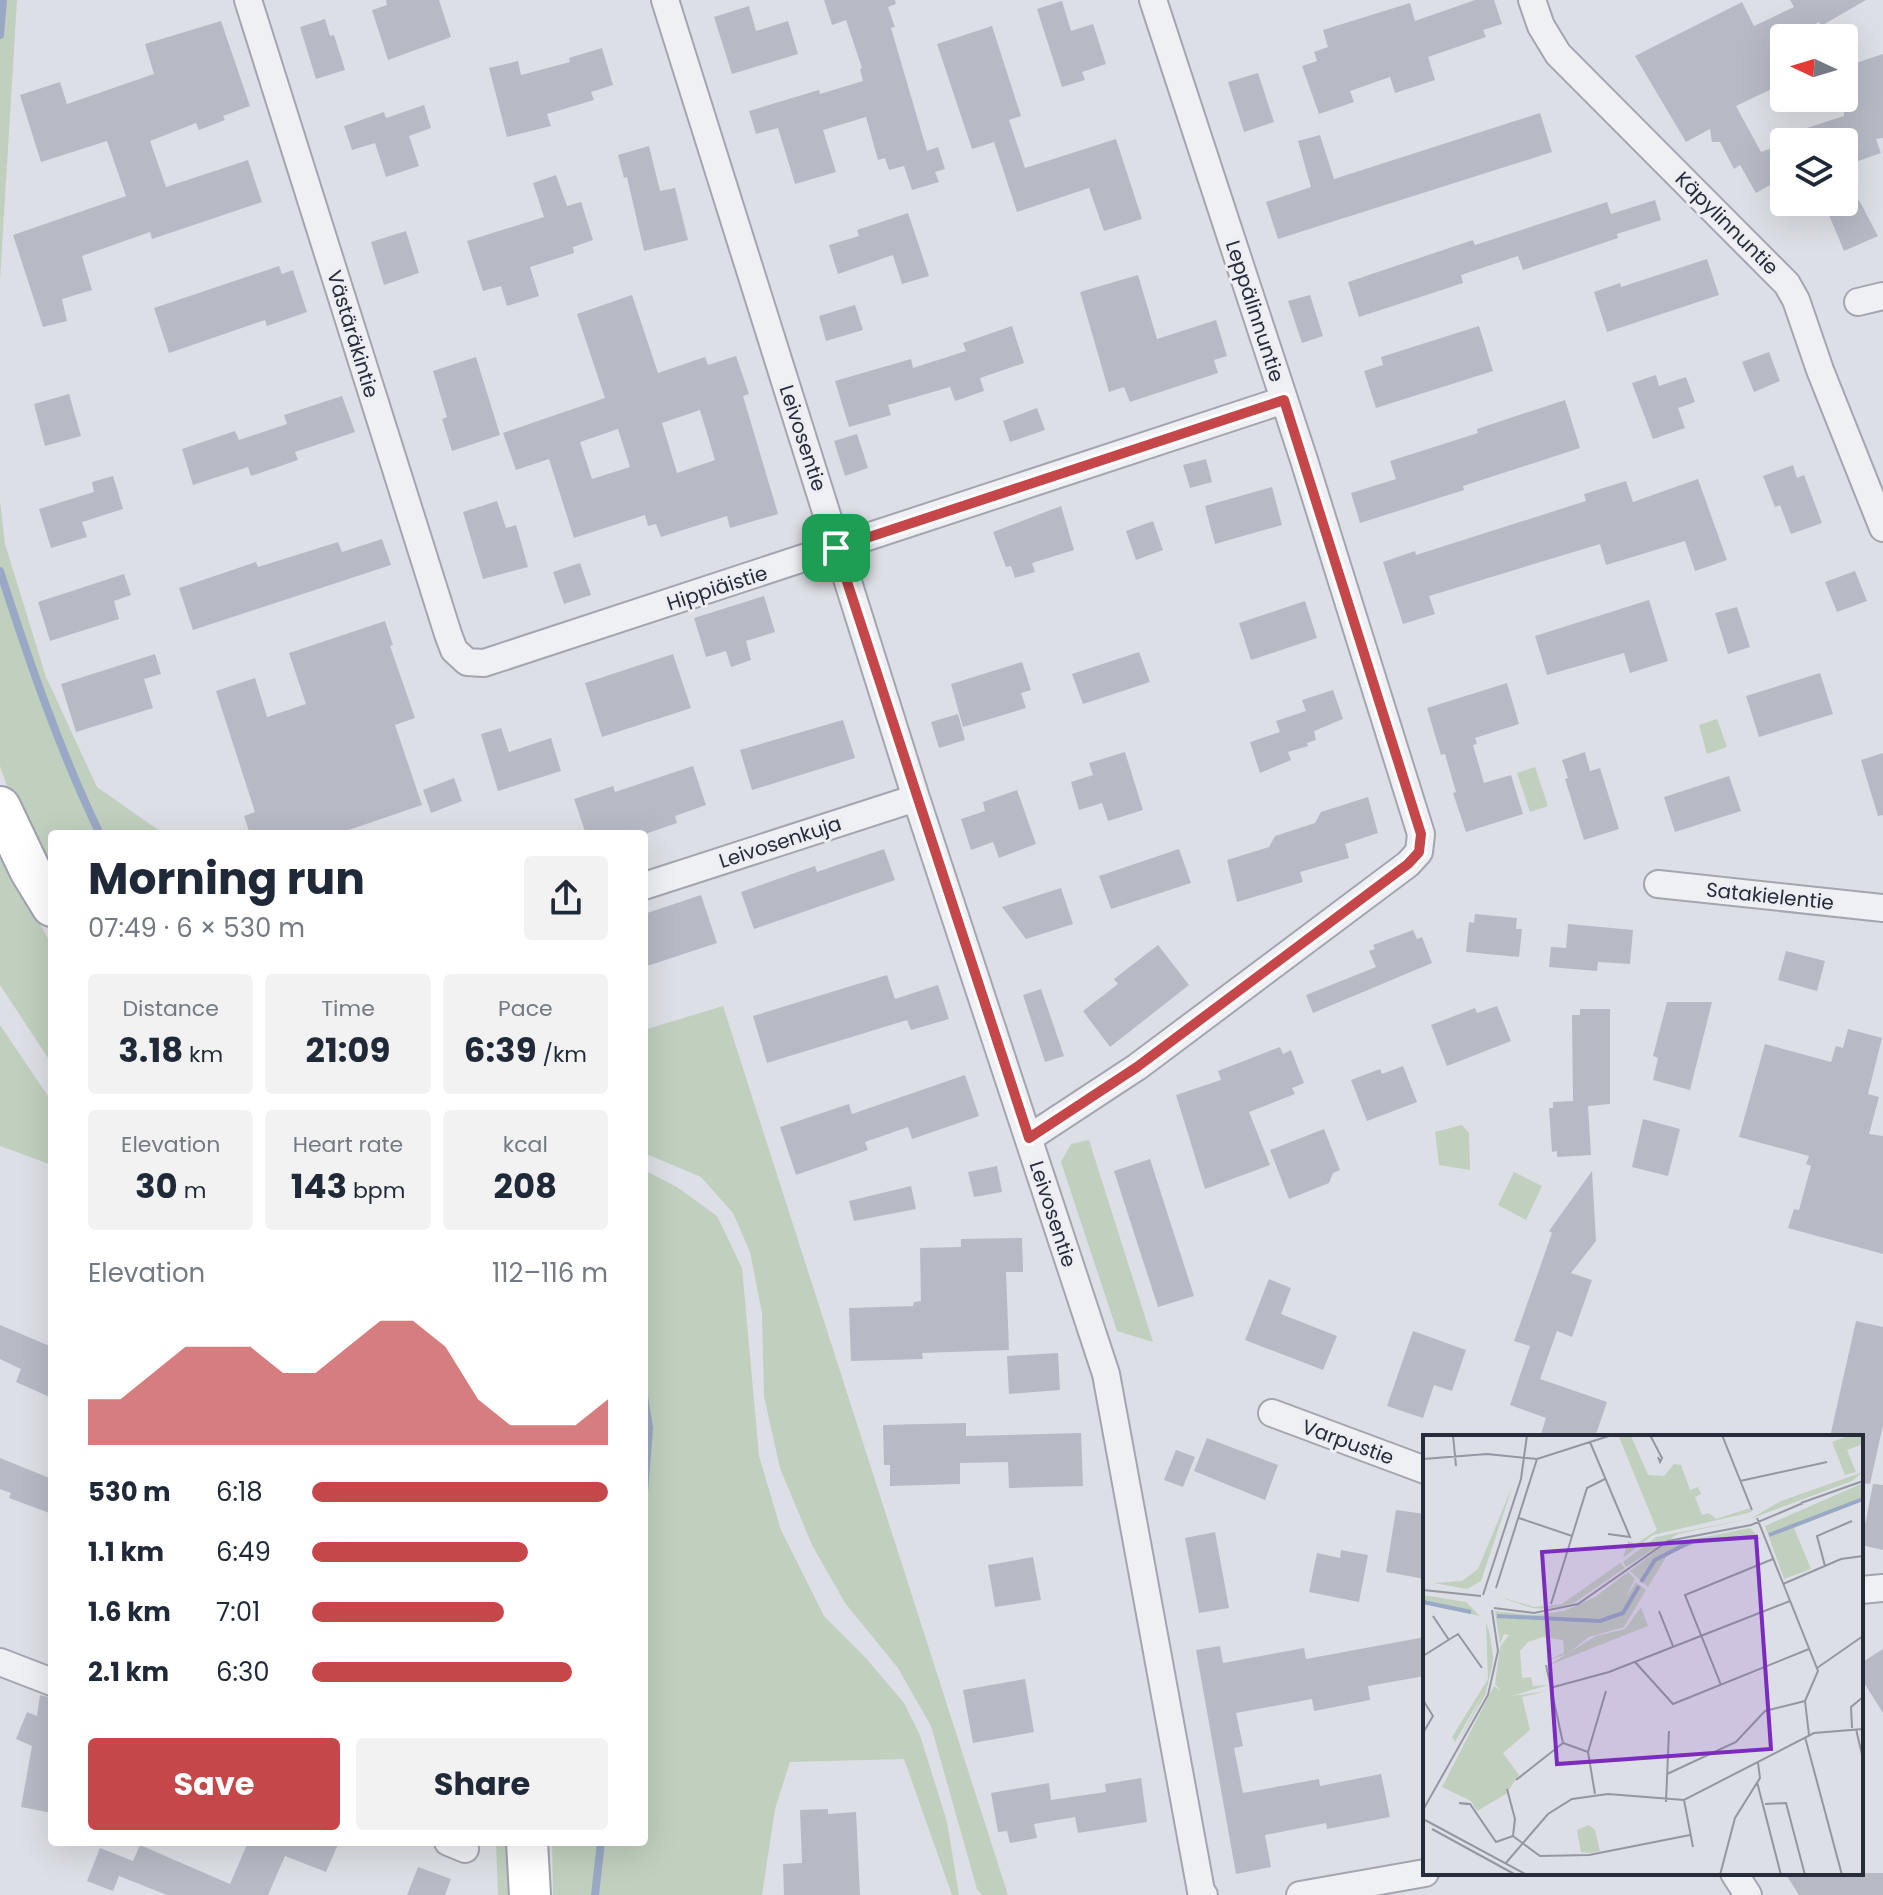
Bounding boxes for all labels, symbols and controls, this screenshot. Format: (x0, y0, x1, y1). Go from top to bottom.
north arrow (1770, 24, 1858, 112)
map controls (1770, 24, 1858, 216)
button: layers (1770, 128, 1858, 216)
street label: Käpylinnuntie (1669, 165, 1785, 281)
street label: Leppälinnuntie (1219, 237, 1291, 385)
street label: Västäräkintie (320, 267, 386, 401)
street label: Leivosentie (773, 381, 833, 495)
pin (802, 514, 870, 582)
icon: arrive (814, 526, 858, 570)
street label: Hippiäistie (663, 559, 771, 617)
street label: Leivosenkuja (715, 809, 845, 875)
text: Morning run (88, 848, 365, 909)
button: share (524, 856, 608, 940)
street label: Satakielentie (1705, 875, 1835, 917)
text: 07:49 · 6 × 530 m (88, 910, 305, 946)
text: Distance (122, 993, 219, 1024)
text: Time (321, 993, 375, 1024)
text: Pace (498, 993, 553, 1024)
text: 3.18 (118, 1026, 183, 1074)
text: 21:09 (306, 1026, 390, 1074)
text: 6:39 (464, 1026, 537, 1074)
text: km (183, 1039, 223, 1070)
text: /km (537, 1039, 587, 1070)
text: Elevation (121, 1129, 220, 1160)
text: Heart rate (293, 1129, 403, 1160)
text: kcal (503, 1129, 548, 1160)
street label: Leivosentie (1023, 1157, 1083, 1271)
text: 30 (135, 1162, 178, 1210)
text: 143 (291, 1162, 347, 1210)
text: 208 (494, 1162, 557, 1210)
text: m (178, 1175, 206, 1206)
text: bpm (347, 1175, 405, 1206)
text: Elevation (88, 1255, 205, 1291)
text: 112–116 m (492, 1255, 608, 1291)
street label: Varpustie (1298, 1412, 1398, 1472)
inset map (1423, 1435, 1863, 1875)
text: 530 m (88, 1474, 171, 1510)
text: 6:18 (216, 1474, 263, 1510)
text: 1.1 km (88, 1534, 164, 1570)
text: 6:49 (216, 1534, 271, 1570)
text: 1.6 km (88, 1594, 171, 1630)
text: 7:01 (216, 1594, 260, 1630)
text: 2.1 km (88, 1654, 169, 1690)
text: 6:30 (216, 1654, 270, 1690)
button: Save (88, 1738, 340, 1830)
button: Share (356, 1738, 608, 1830)

